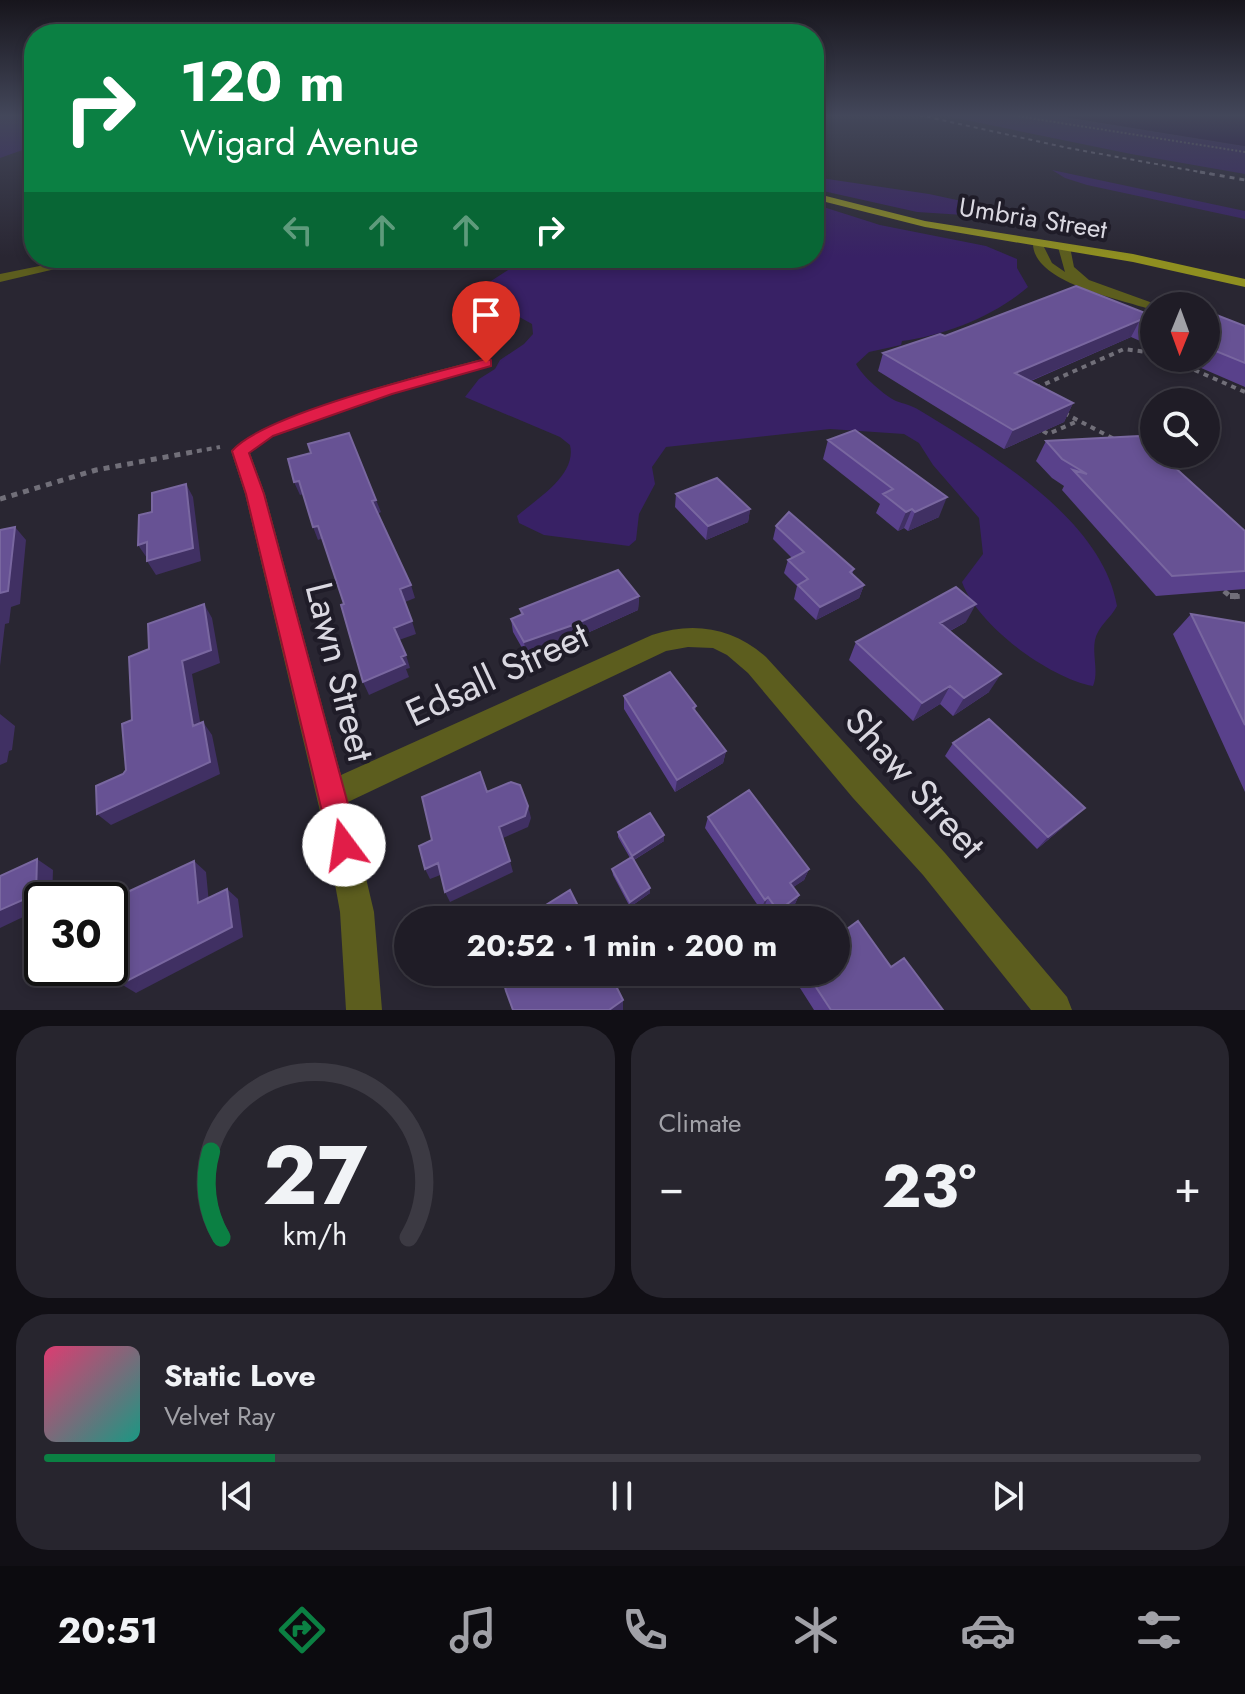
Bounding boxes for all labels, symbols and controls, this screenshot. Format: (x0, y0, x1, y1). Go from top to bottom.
text: 120 m (180, 41, 345, 122)
icon: right (48, 56, 152, 160)
text: Wigard Avenue (180, 116, 419, 168)
street label: Umbria Street (956, 188, 1110, 249)
icon: left (276, 208, 320, 252)
icon: ahead (360, 208, 404, 252)
icon: ahead (444, 208, 488, 252)
icon: right (528, 208, 572, 252)
pin (452, 281, 520, 363)
north arrow (1140, 292, 1220, 372)
map controls (1140, 292, 1220, 468)
icon: arrive (464, 293, 508, 337)
button: search (1140, 388, 1220, 468)
street label: Lawn Street (292, 576, 389, 767)
street label: Edsall Street (396, 607, 597, 740)
street label: Shaw Street (832, 695, 998, 870)
position arrow (302, 803, 386, 887)
speed limit sign: 30 (24, 882, 128, 986)
text: 20:52 · 1 min · 200 m (467, 924, 777, 967)
text: Climate (659, 1104, 741, 1142)
text: 27 (263, 1115, 368, 1235)
text: 23° (882, 1143, 976, 1230)
text: − (659, 1155, 684, 1219)
text: + (1174, 1155, 1201, 1219)
text: km/h (283, 1214, 348, 1256)
text: Static Love (164, 1354, 316, 1397)
text: Velvet Ray (164, 1397, 275, 1435)
icon: previous (215, 1474, 259, 1518)
icon: pause (600, 1474, 644, 1518)
icon: next (986, 1474, 1030, 1518)
icon: directions (274, 1602, 330, 1658)
icon: music (445, 1602, 501, 1658)
icon: phone (617, 1602, 673, 1658)
icon: climate (788, 1602, 844, 1658)
icon: car (960, 1602, 1016, 1658)
icon: filters (1131, 1602, 1187, 1658)
text: 20:51 (58, 1604, 158, 1656)

